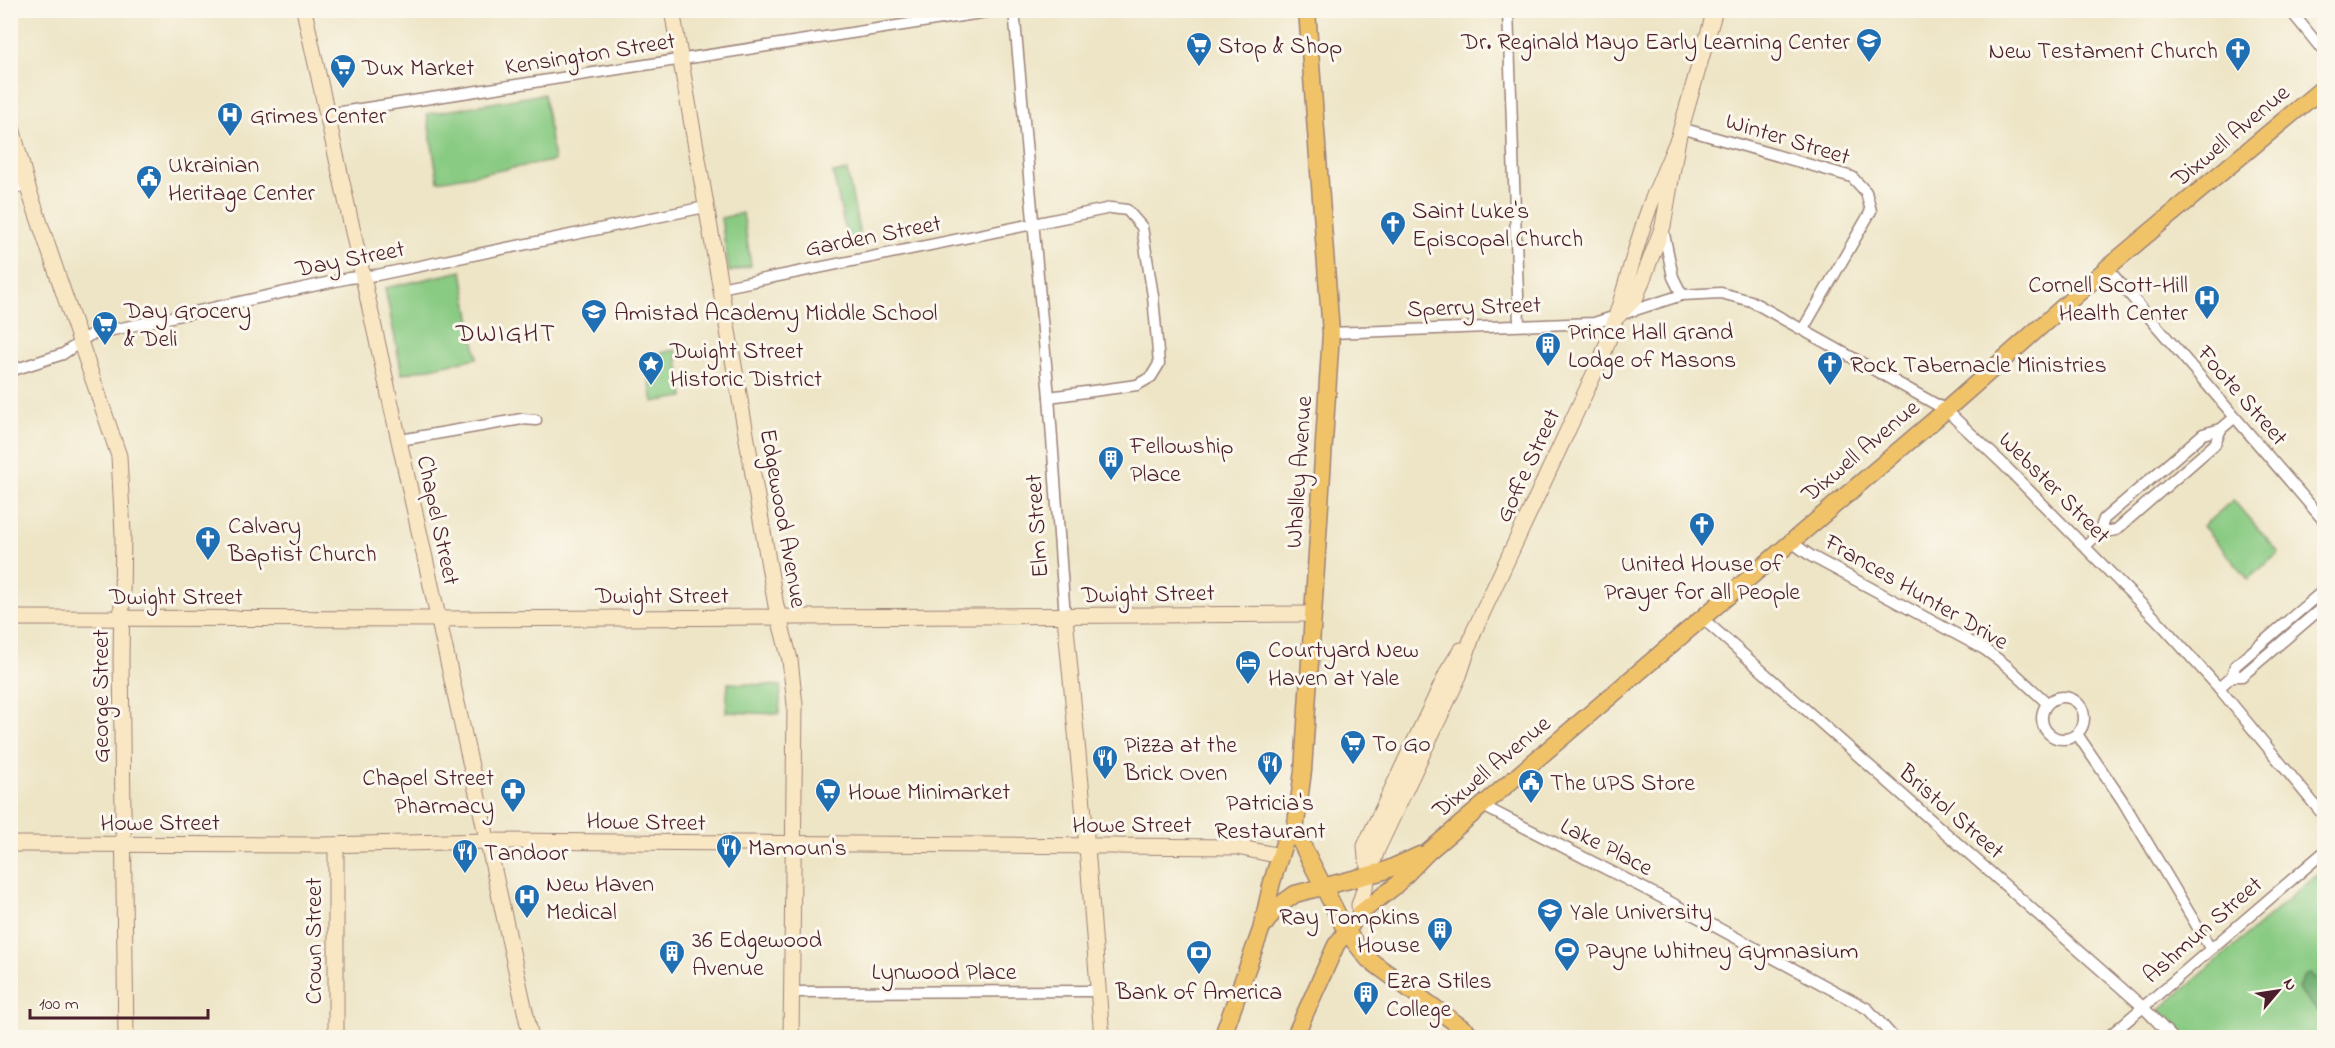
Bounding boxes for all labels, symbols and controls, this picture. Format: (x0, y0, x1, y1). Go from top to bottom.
street label: Kensington Street (503, 25, 678, 86)
place label: Dr. Reginald Mayo Early Learning Center (1460, 26, 1851, 62)
school or university icon: Dr. Reginald Mayo Early Learning Center (1854, 26, 1884, 64)
supermarket icon: Stop & Shop (1184, 30, 1214, 68)
place label: Stop & Shop (1218, 30, 1342, 65)
place label: New Testament Church (1989, 35, 2218, 70)
church icon: New Testament Church (2223, 35, 2253, 73)
supermarket icon: Dux Market (328, 52, 358, 90)
place label: Dux Market (361, 52, 474, 87)
street label: Dixwell Avenue (2164, 77, 2299, 198)
hospital icon: Grimes Center (215, 100, 245, 138)
place label: Grimes Center (250, 100, 387, 135)
street label: Winter Street (1721, 105, 1854, 176)
place label: Ukrainian Heritage Center (168, 149, 316, 212)
public building icon: Ukrainian Heritage Center (134, 163, 164, 201)
place label: Saint Luke's Episcopal Church (1412, 195, 1583, 258)
street label: Garden Street (802, 207, 945, 268)
church icon: Saint Luke's Episcopal Church (1378, 209, 1408, 247)
street label: Day Street (292, 233, 408, 289)
place label: Cornell Scott-Hill Health Center (2028, 269, 2189, 332)
hospital icon: Cornell Scott-Hill Health Center (2192, 283, 2222, 321)
street label: Sperry Street (1407, 289, 1542, 329)
place label: Day Grocery & Deli (123, 295, 251, 358)
school or university icon: Amistad Academy Middle School (579, 297, 609, 335)
place label: Amistad Academy Middle School (614, 297, 937, 333)
supermarket icon: Day Grocery & Deli (90, 309, 120, 347)
district label: DWIGHT (455, 316, 556, 354)
place label: Prince Hall Grand Lodge of Masons (1568, 316, 1736, 379)
building icon: Prince Hall Grand Lodge of Masons (1533, 330, 1563, 368)
place label: Dwight Street Historic District (669, 335, 822, 398)
street label: Foote Street (2187, 338, 2295, 455)
place icon: Dwight Street Historic District (636, 349, 666, 387)
church icon: Rock Tabernacle Ministries (1815, 349, 1845, 387)
place label: Rock Tabernacle Ministries (1850, 349, 2107, 384)
street label: Dixwell Avenue (1794, 392, 1929, 513)
street label: Whalley Avenue (1278, 394, 1324, 550)
street label: Goffe Street (1488, 403, 1571, 529)
street label: Webster Street (1989, 424, 2118, 553)
street label: Edgewood Avenue (749, 426, 815, 611)
place label: Fellowship Place (1129, 430, 1234, 493)
building icon: Fellowship Place (1096, 444, 1126, 482)
street label: Chapel Street (406, 452, 467, 589)
street label: Elm Street (1017, 473, 1060, 579)
place label: Calvary Baptist Church (227, 510, 377, 573)
church icon: United House of Prayer for all People (1687, 510, 1717, 548)
church icon: Calvary Baptist Church (193, 524, 223, 562)
street label: Frances Hunter Drive (1816, 526, 2014, 660)
place label: United House of Prayer for all People (1604, 548, 1800, 612)
street label: Dwight Street (1080, 577, 1215, 614)
street label: Dwight Street (594, 580, 729, 615)
street label: Dwight Street (108, 581, 243, 616)
street label: George Street (85, 629, 120, 763)
place label: Courtyard New Haven at Yale (1268, 634, 1419, 697)
hotel icon: Courtyard New Haven at Yale (1233, 648, 1263, 686)
street label: Dixwell Avenue (1425, 708, 1560, 829)
supermarket icon: To Go (1338, 728, 1368, 766)
place label: To Go (1372, 728, 1431, 763)
place label: Pizza at the Brick Oven (1123, 729, 1237, 792)
restaurant icon: Pizza at the Brick Oven (1090, 743, 1120, 781)
restaurant icon: Patricia's Restaurant (1255, 749, 1285, 787)
street label: Bristol Street (1889, 756, 2011, 869)
place label: Chapel Street Pharmacy (362, 762, 494, 826)
public building icon: The UPS Store (1516, 767, 1546, 805)
place label: The UPS Store (1550, 767, 1695, 802)
pharmacy icon: Chapel Street Pharmacy (498, 776, 528, 814)
supermarket icon: Howe Minimarket (813, 776, 843, 814)
place label: Howe Minimarket (848, 776, 1010, 811)
place label: Patricia's Restaurant (1214, 787, 1326, 850)
street label: Howe Street (586, 805, 706, 842)
street label: Howe Street (100, 807, 220, 842)
street label: Howe Street (1072, 809, 1192, 844)
street label: Lake Place (1553, 810, 1659, 887)
restaurant icon: Mamoun's (714, 832, 744, 870)
place label: Mamoun's (748, 832, 847, 867)
restaurant icon: Tandoor (450, 837, 480, 875)
place label: Tandoor (484, 837, 569, 872)
place label: New Haven Medical (546, 868, 654, 931)
street label: Ashmun Street (2136, 869, 2271, 993)
street label: Crown Street (298, 877, 333, 1005)
hospital icon: New Haven Medical (512, 882, 542, 920)
school or university icon: Yale University (1535, 896, 1565, 934)
place label: Yale University (1570, 896, 1712, 932)
place label: Ray Tompkins House (1279, 901, 1420, 964)
building icon: Ray Tompkins House (1425, 915, 1455, 953)
place label: 36 Edgewood Avenue (692, 924, 823, 987)
sports icon: Payne Whitney Gymnasium (1552, 935, 1582, 973)
place label: Payne Whitney Gymnasium (1586, 935, 1858, 971)
building icon: 36 Edgewood Avenue (657, 938, 687, 976)
bank icon: Bank of America (1184, 938, 1214, 976)
street label: Lynwood Place (872, 956, 1017, 992)
north arrow (2248, 961, 2308, 1021)
place label: Ezra Stiles College (1386, 965, 1492, 1028)
text: N (2276, 974, 2303, 995)
place label: Bank of America (1115, 976, 1282, 1011)
building icon: Ezra Stiles College (1351, 979, 1381, 1017)
scale bar (30, 982, 208, 1020)
text: 100 m (39, 992, 79, 1018)

